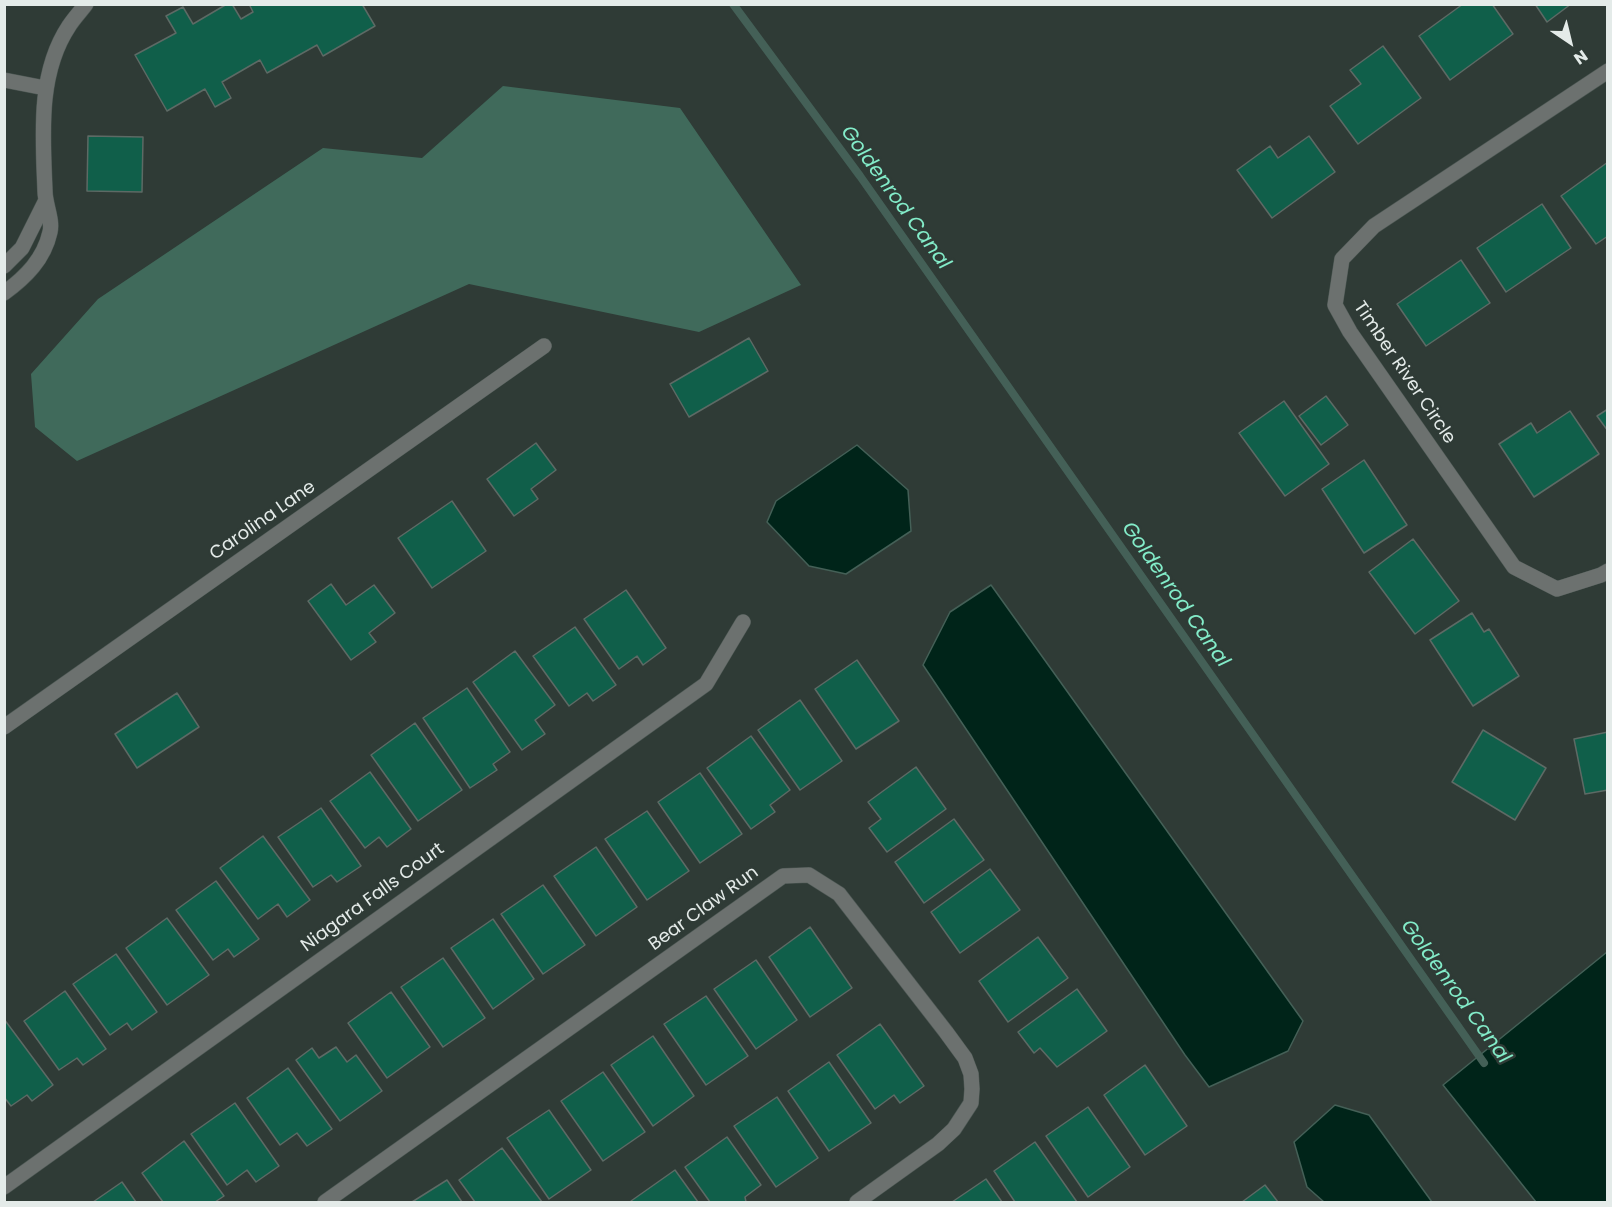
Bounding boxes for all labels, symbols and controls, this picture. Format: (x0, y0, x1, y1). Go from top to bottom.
north arrow (1540, 12, 1600, 72)
text: N (1569, 44, 1592, 70)
water label: Goldenrod Canal (835, 121, 955, 275)
street label: Timber River Circle (1348, 298, 1460, 448)
street label: Carolina Lane (206, 477, 320, 565)
water label: Goldenrod Canal (1116, 518, 1234, 672)
street label: Niagara Falls Court (297, 839, 449, 957)
street label: Bear Claw Run (645, 862, 763, 956)
water label: Goldenrod Canal (1395, 915, 1515, 1069)

